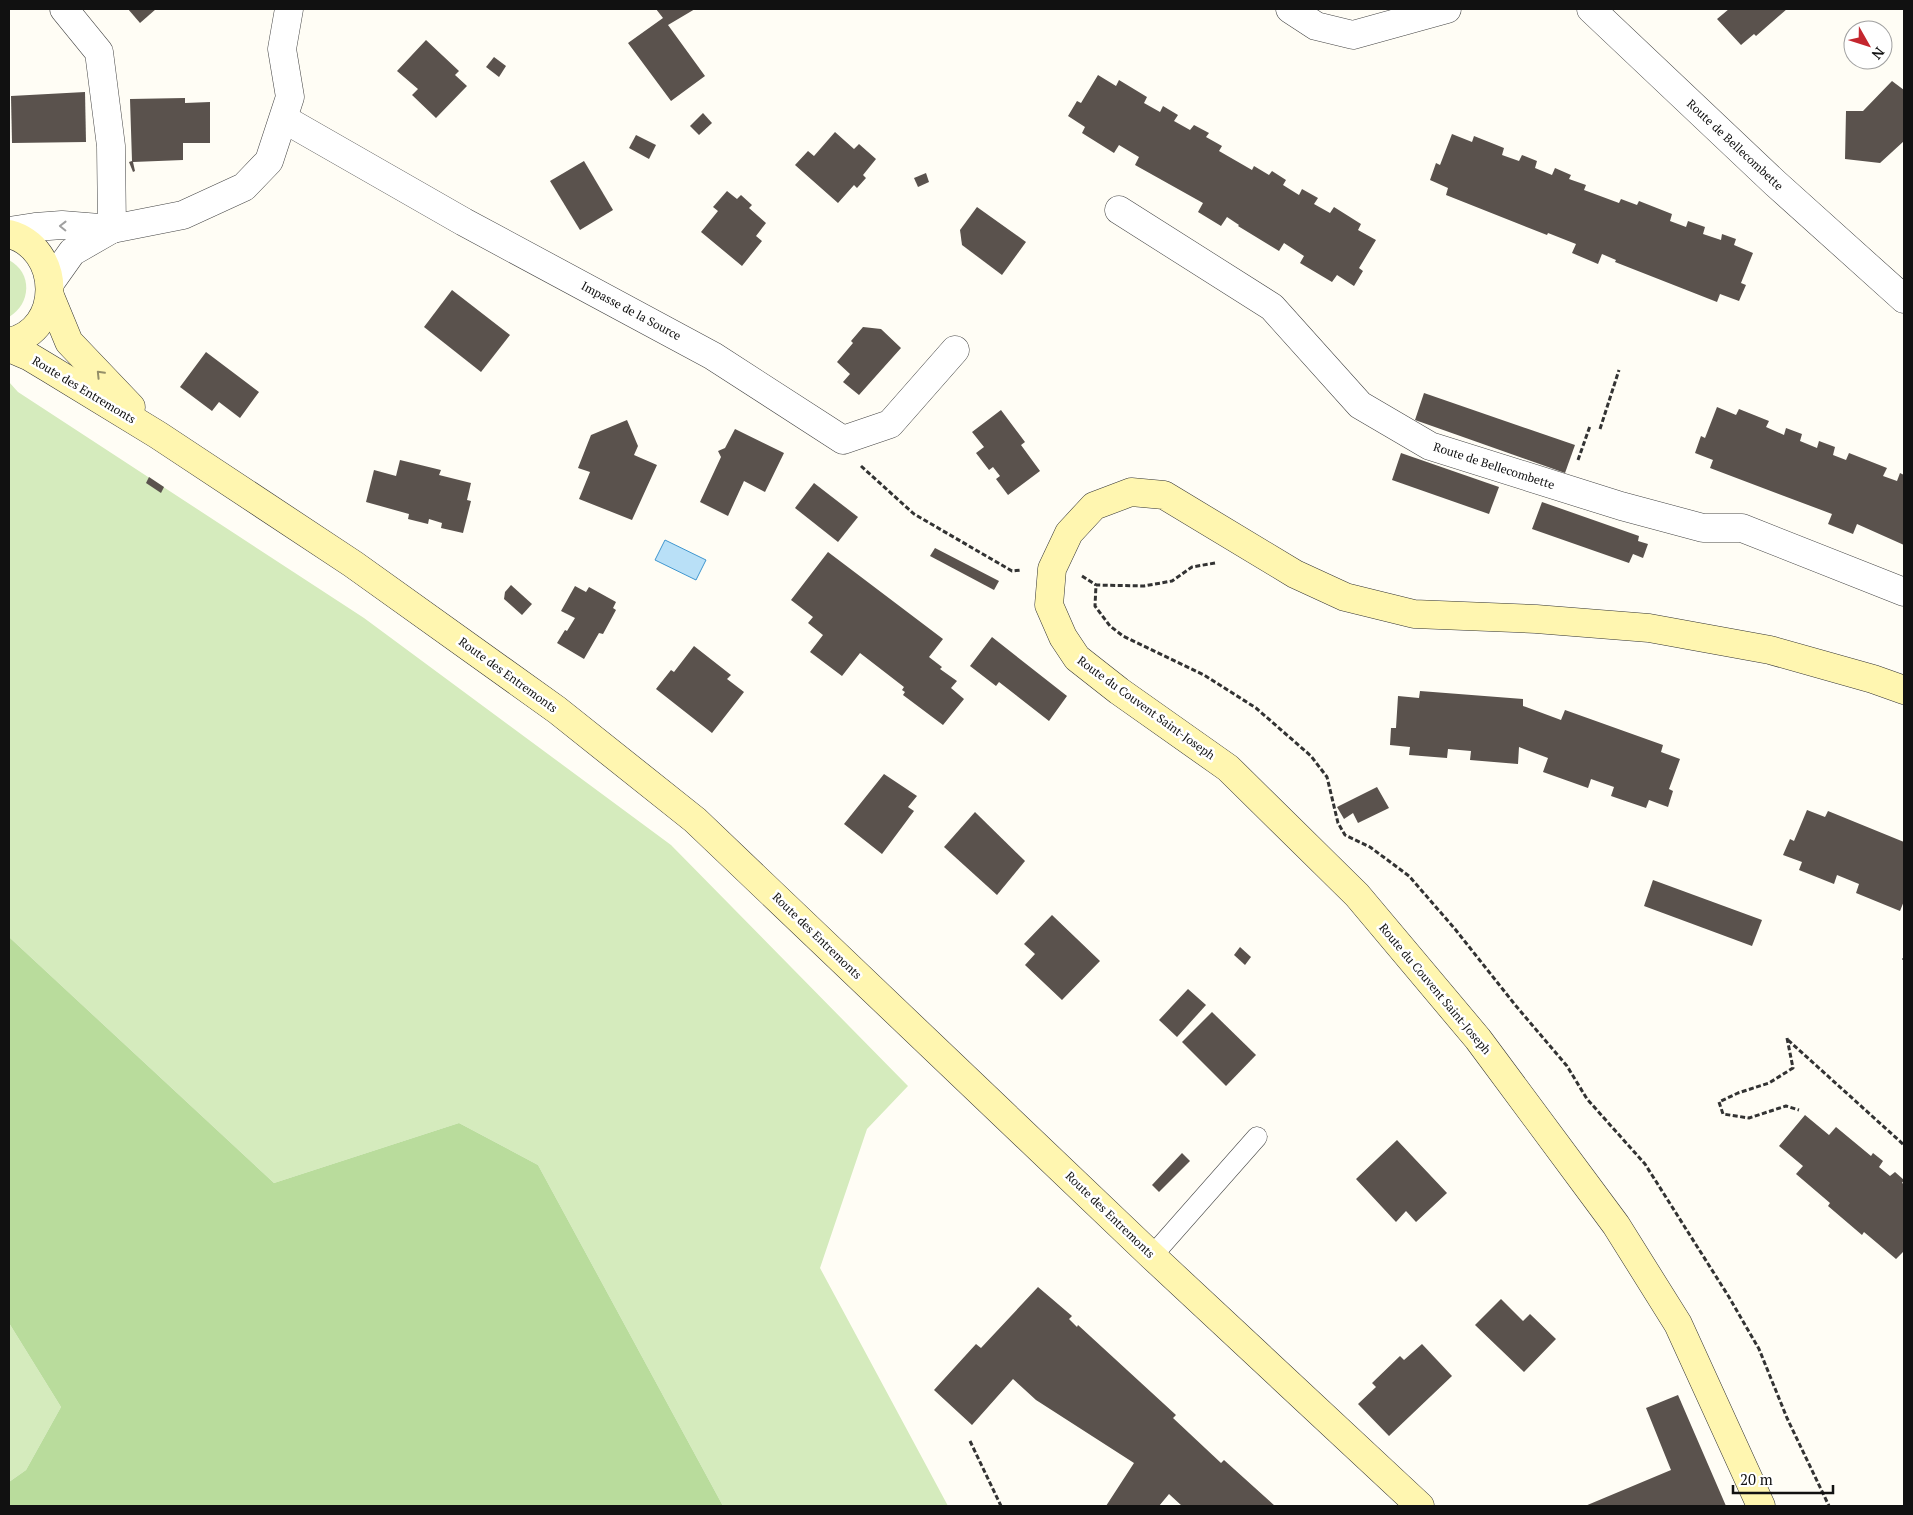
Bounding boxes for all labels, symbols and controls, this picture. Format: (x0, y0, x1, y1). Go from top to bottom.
north arrow (1843, 20, 1893, 70)
text: N (1868, 43, 1889, 64)
street label: Route de Bellecombette (1684, 96, 1787, 193)
one-way arrow (59, 221, 66, 231)
street label: Impasse de la Source (579, 278, 684, 343)
street label: Route des Entremonts (30, 353, 139, 426)
one-way arrow (97, 371, 106, 380)
street label: Route de Bellecombette (1432, 439, 1557, 492)
street label: Route des Entremonts (456, 634, 560, 715)
street label: Route du Couvent Saint-Joseph (1075, 653, 1218, 763)
street label: Route des Entremonts (770, 889, 865, 982)
street label: Route du Couvent Saint-Joseph (1376, 920, 1495, 1057)
street label: Route des Entremonts (1063, 1168, 1158, 1261)
scale bar (1733, 1462, 1833, 1494)
text: 20 m (1740, 1469, 1773, 1489)

